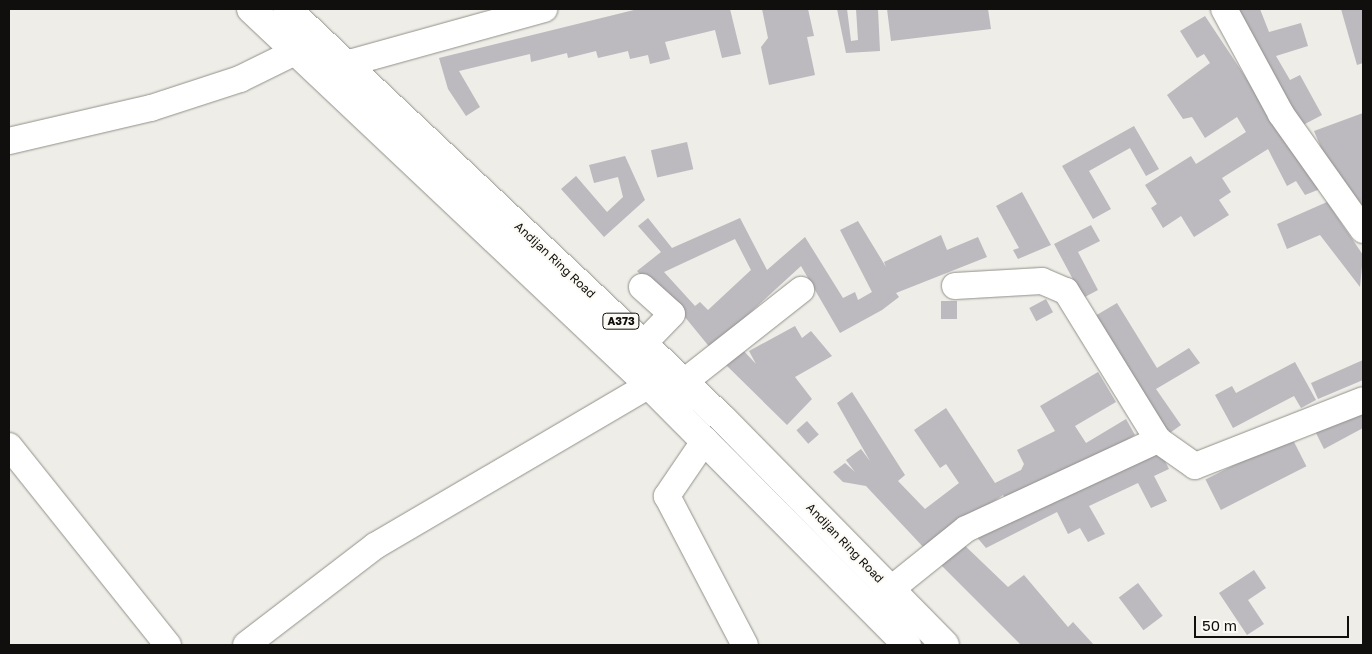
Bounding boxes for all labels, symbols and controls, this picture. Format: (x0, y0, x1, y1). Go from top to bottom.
street label: Andijan Ring Road (512, 219, 598, 301)
road number: A373 (602, 312, 640, 330)
street label: Andijan Ring Road (803, 500, 887, 586)
scale bar (1197, 606, 1352, 638)
text: 50 m (1202, 616, 1237, 634)

